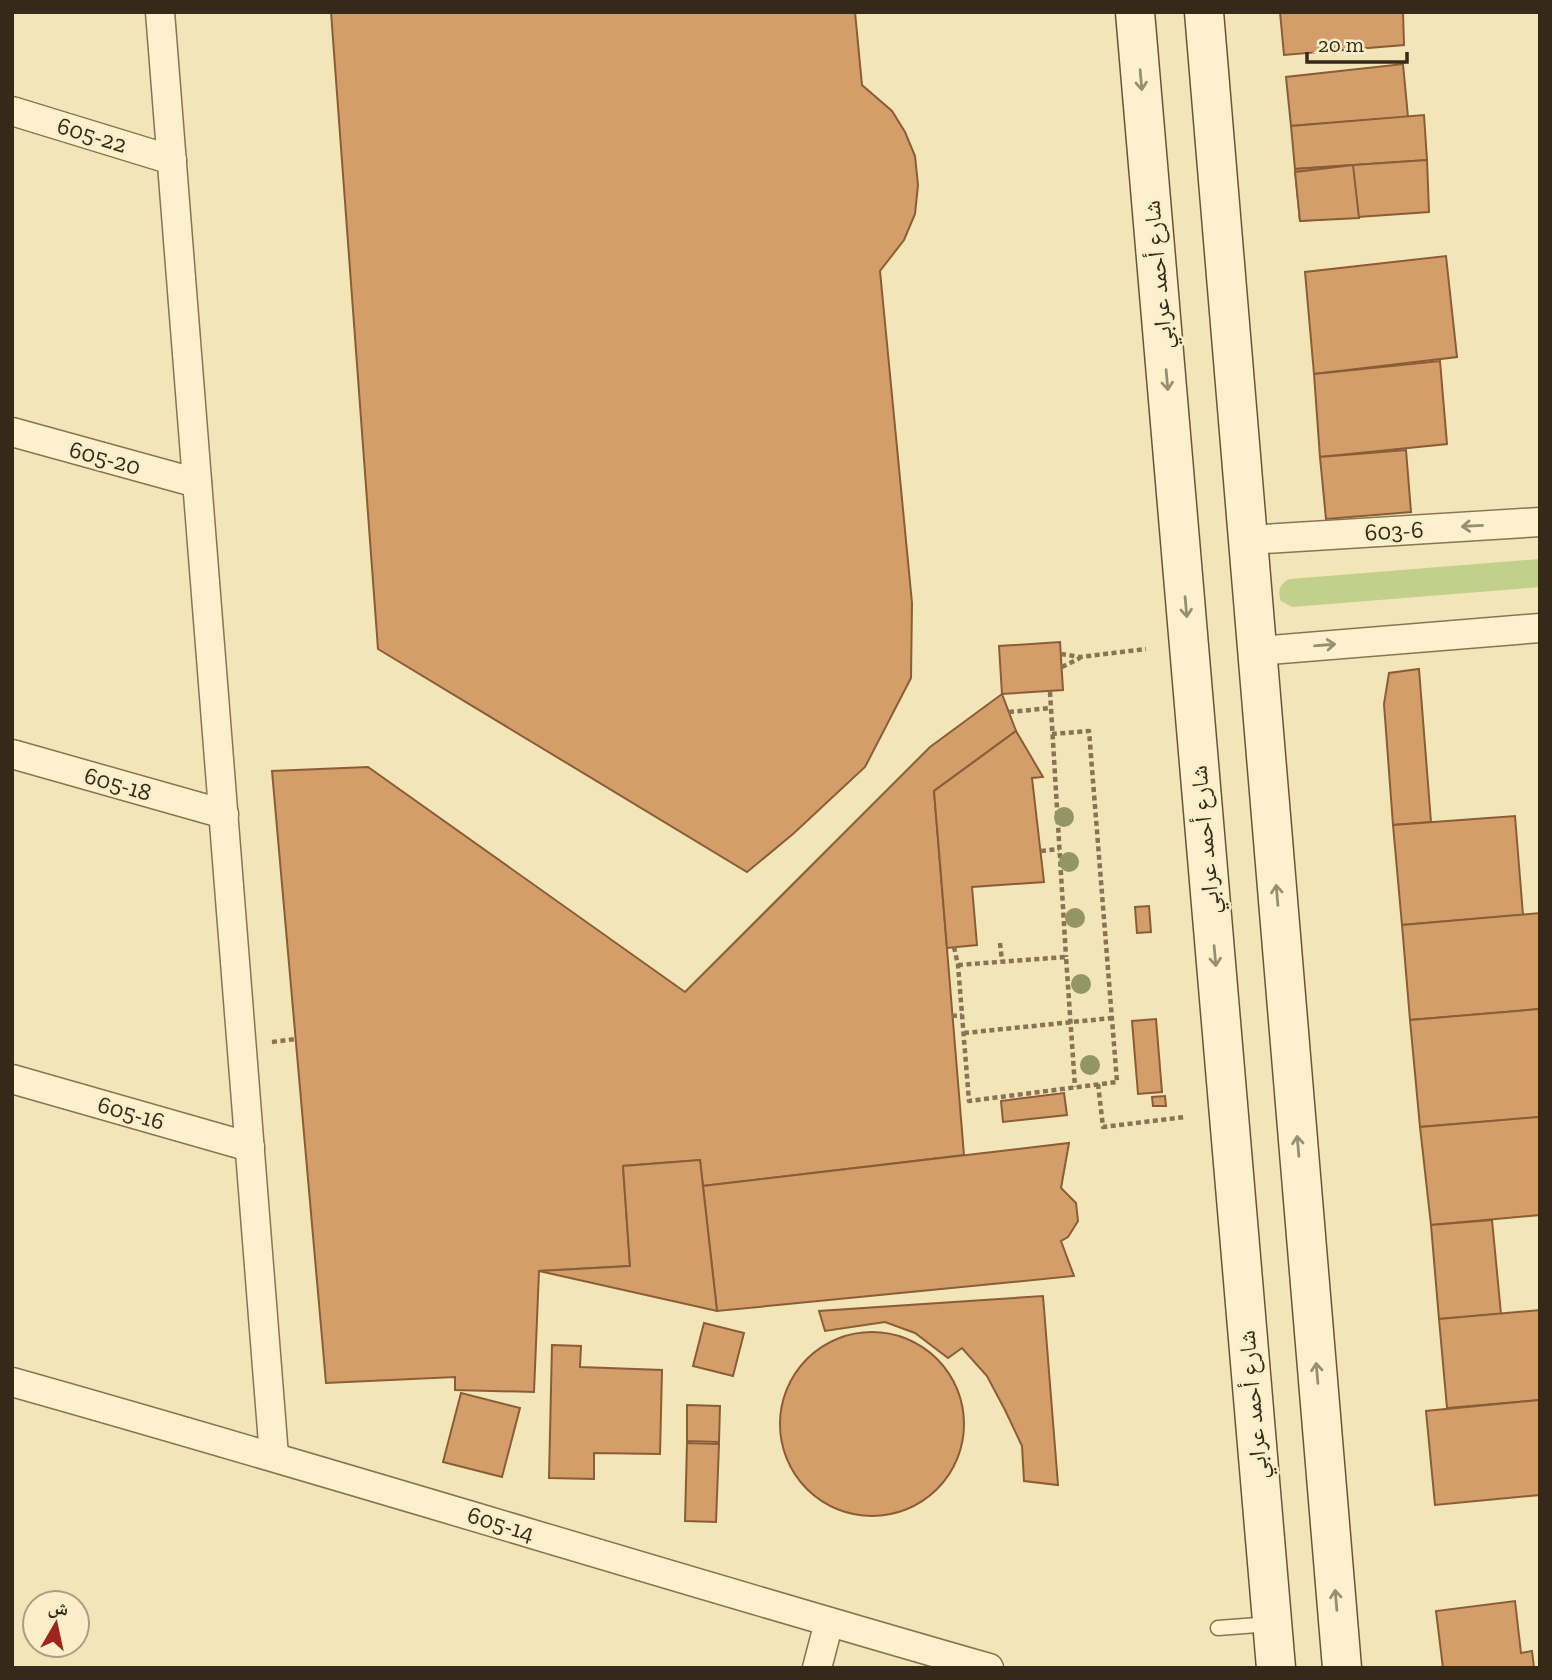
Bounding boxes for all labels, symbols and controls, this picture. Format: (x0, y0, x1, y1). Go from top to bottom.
scale bar (1307, 21, 1407, 65)
text: 20 m (1318, 32, 1364, 57)
one-way arrow (1135, 68, 1148, 91)
street label: 605-22 (54, 110, 130, 159)
street label: شارع أحمد عرابي (1137, 199, 1184, 351)
one-way arrow (1160, 368, 1173, 391)
street label: 605-20 (66, 434, 144, 481)
street label: 603-6 (1364, 514, 1424, 547)
one-way arrow (1460, 520, 1483, 533)
one-way arrow (1180, 595, 1193, 618)
one-way arrow (1313, 638, 1336, 651)
street label: 605-18 (81, 760, 155, 807)
street label: شارع أحمد عرابي (1184, 764, 1231, 916)
one-way arrow (1270, 884, 1283, 907)
one-way arrow (1209, 944, 1222, 966)
street label: 605-16 (94, 1089, 168, 1136)
one-way arrow (1291, 1136, 1304, 1158)
street label: شارع أحمد عرابي (1232, 1329, 1279, 1481)
one-way arrow (1310, 1362, 1323, 1385)
street label: 605-14 (464, 1500, 538, 1547)
north arrow (21, 1589, 91, 1659)
one-way arrow (1329, 1589, 1342, 1612)
text: ش (47, 1595, 70, 1621)

